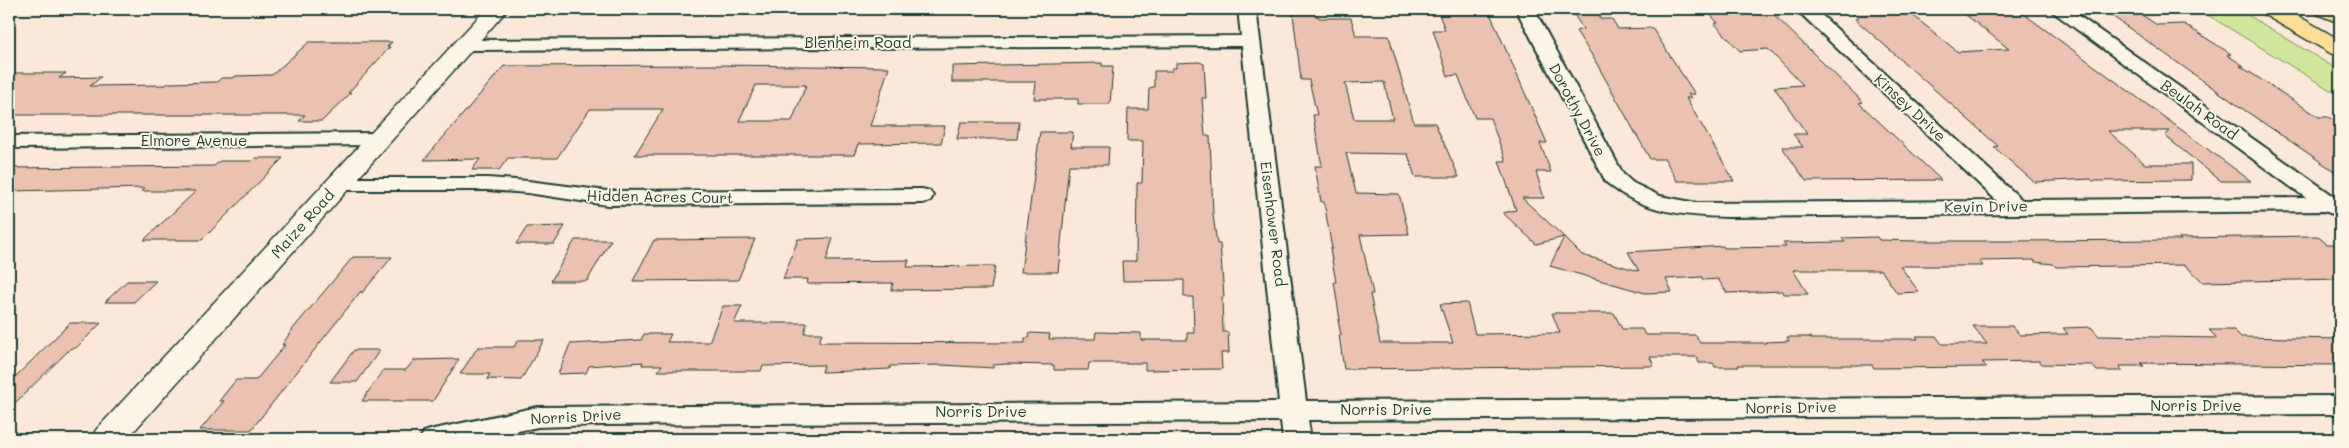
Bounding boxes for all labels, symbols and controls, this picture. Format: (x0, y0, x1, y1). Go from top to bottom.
street label: Blenheim Road (804, 32, 912, 52)
street label: Dorothy Drive (1545, 59, 1611, 160)
street label: Kinsey Drive (1871, 69, 1951, 146)
street label: Beulah Road (2157, 74, 2242, 144)
street label: Elmore Avenue (141, 130, 247, 150)
street label: Eisenhower Road (1256, 160, 1292, 288)
street label: Maize Road (266, 185, 338, 262)
street label: Hidden Acres Court (586, 185, 734, 207)
street label: Kevin Drive (1944, 195, 2028, 217)
street label: Norris Drive (2150, 395, 2242, 415)
street label: Norris Drive (1745, 396, 1837, 418)
street label: Norris Drive (1340, 399, 1432, 419)
street label: Norris Drive (935, 401, 1027, 421)
street label: Norris Drive (530, 404, 622, 428)

